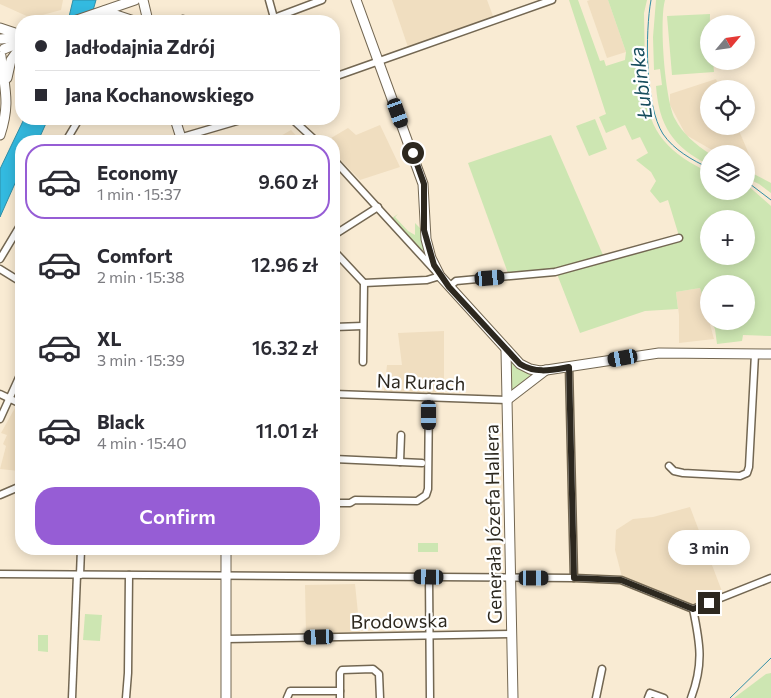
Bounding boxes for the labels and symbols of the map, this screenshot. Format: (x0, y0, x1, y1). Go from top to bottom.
north arrow (700, 15, 755, 70)
water label: Łubinka (624, 46, 656, 121)
car (385, 96, 410, 130)
route start (402, 142, 424, 164)
car (474, 269, 505, 287)
car (606, 348, 639, 368)
street label: Na Rurach (376, 368, 466, 395)
car (421, 400, 436, 430)
street label: Generała Józefa Hallera (479, 424, 506, 624)
callout: 3 min (668, 530, 750, 566)
car (413, 569, 444, 585)
car (519, 571, 549, 586)
route end (698, 592, 720, 614)
street label: Brodowska (350, 608, 448, 633)
car (303, 629, 334, 645)

